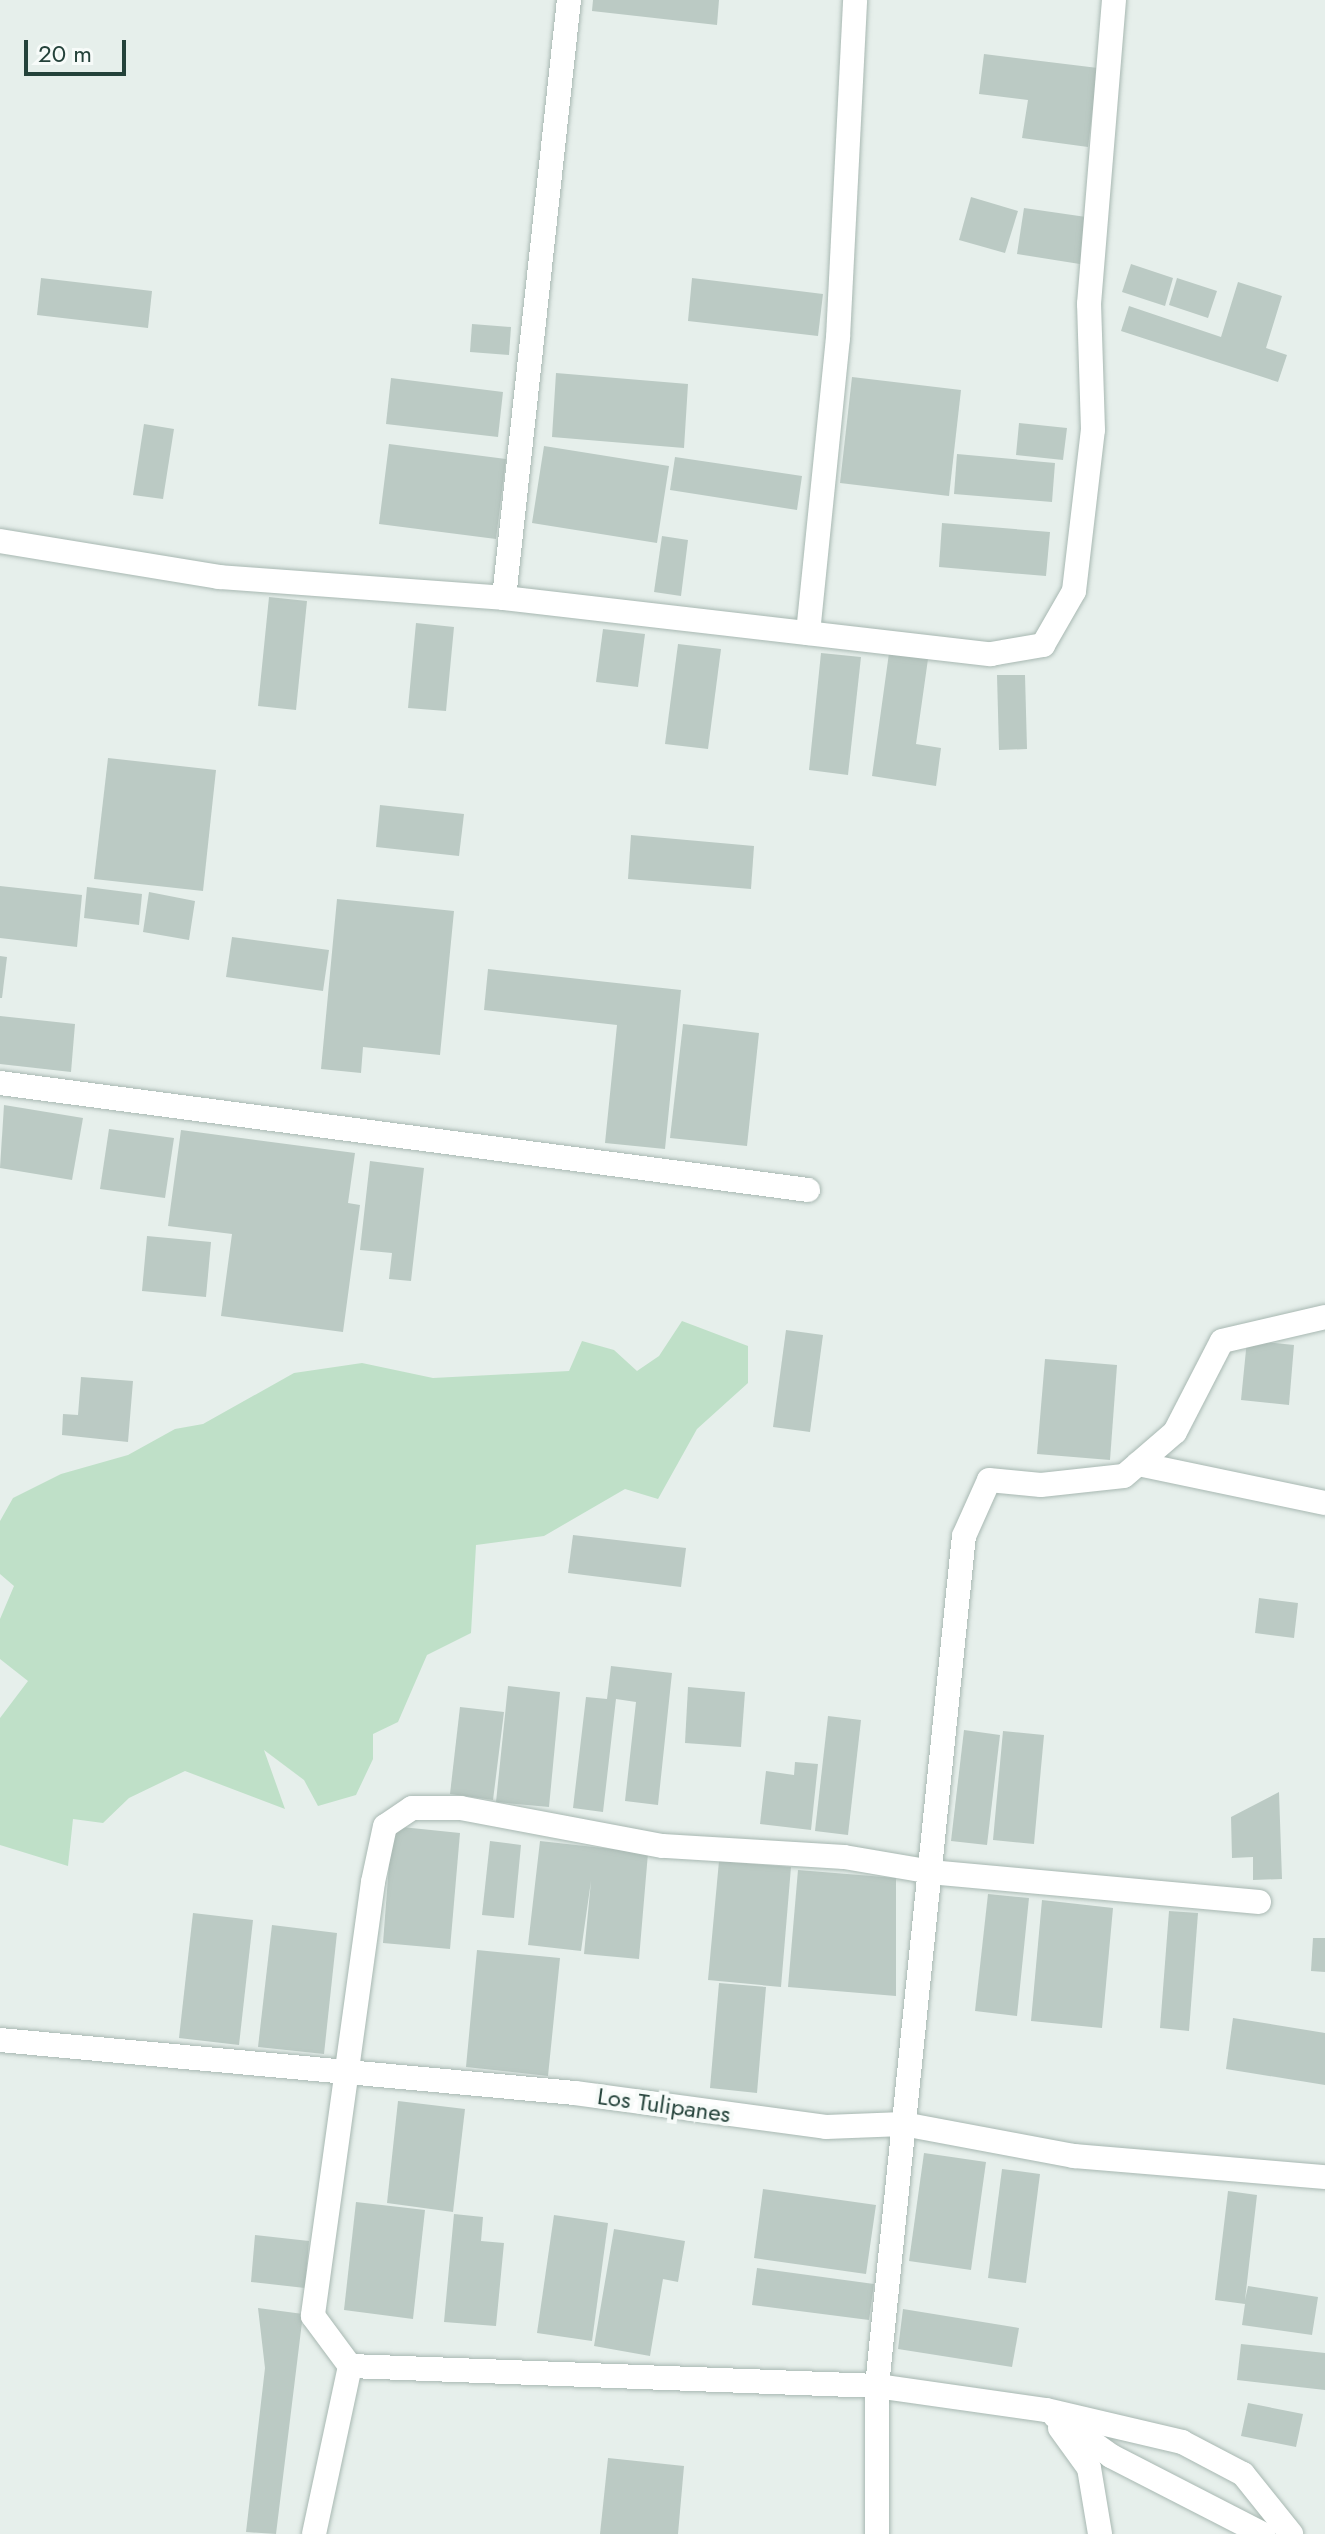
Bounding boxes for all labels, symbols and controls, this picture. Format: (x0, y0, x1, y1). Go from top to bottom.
scale bar (28, 24, 130, 74)
text: 20 m (38, 36, 92, 71)
street label: Los Tulipanes (596, 2081, 732, 2129)

